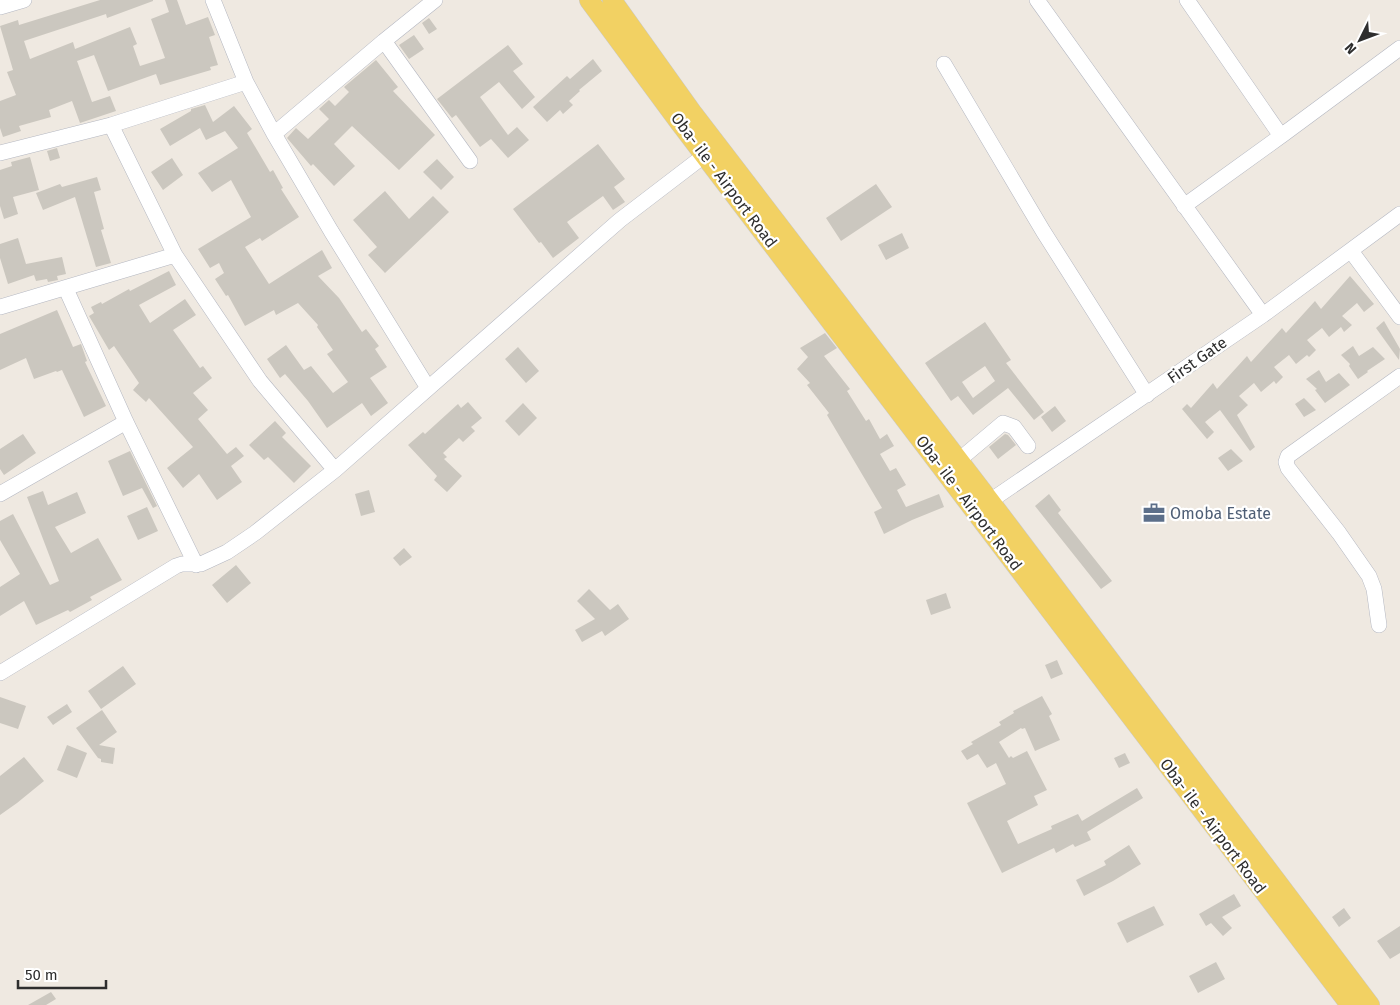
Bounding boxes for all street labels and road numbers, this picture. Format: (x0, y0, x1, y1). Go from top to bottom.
street label: Oba- ile - Airport Road (667, 109, 781, 251)
street label: First Gate (1164, 333, 1230, 387)
street label: Oba- ile - Airport Road (912, 432, 1026, 574)
street label: Oba- ile - Airport Road (1156, 755, 1270, 897)

